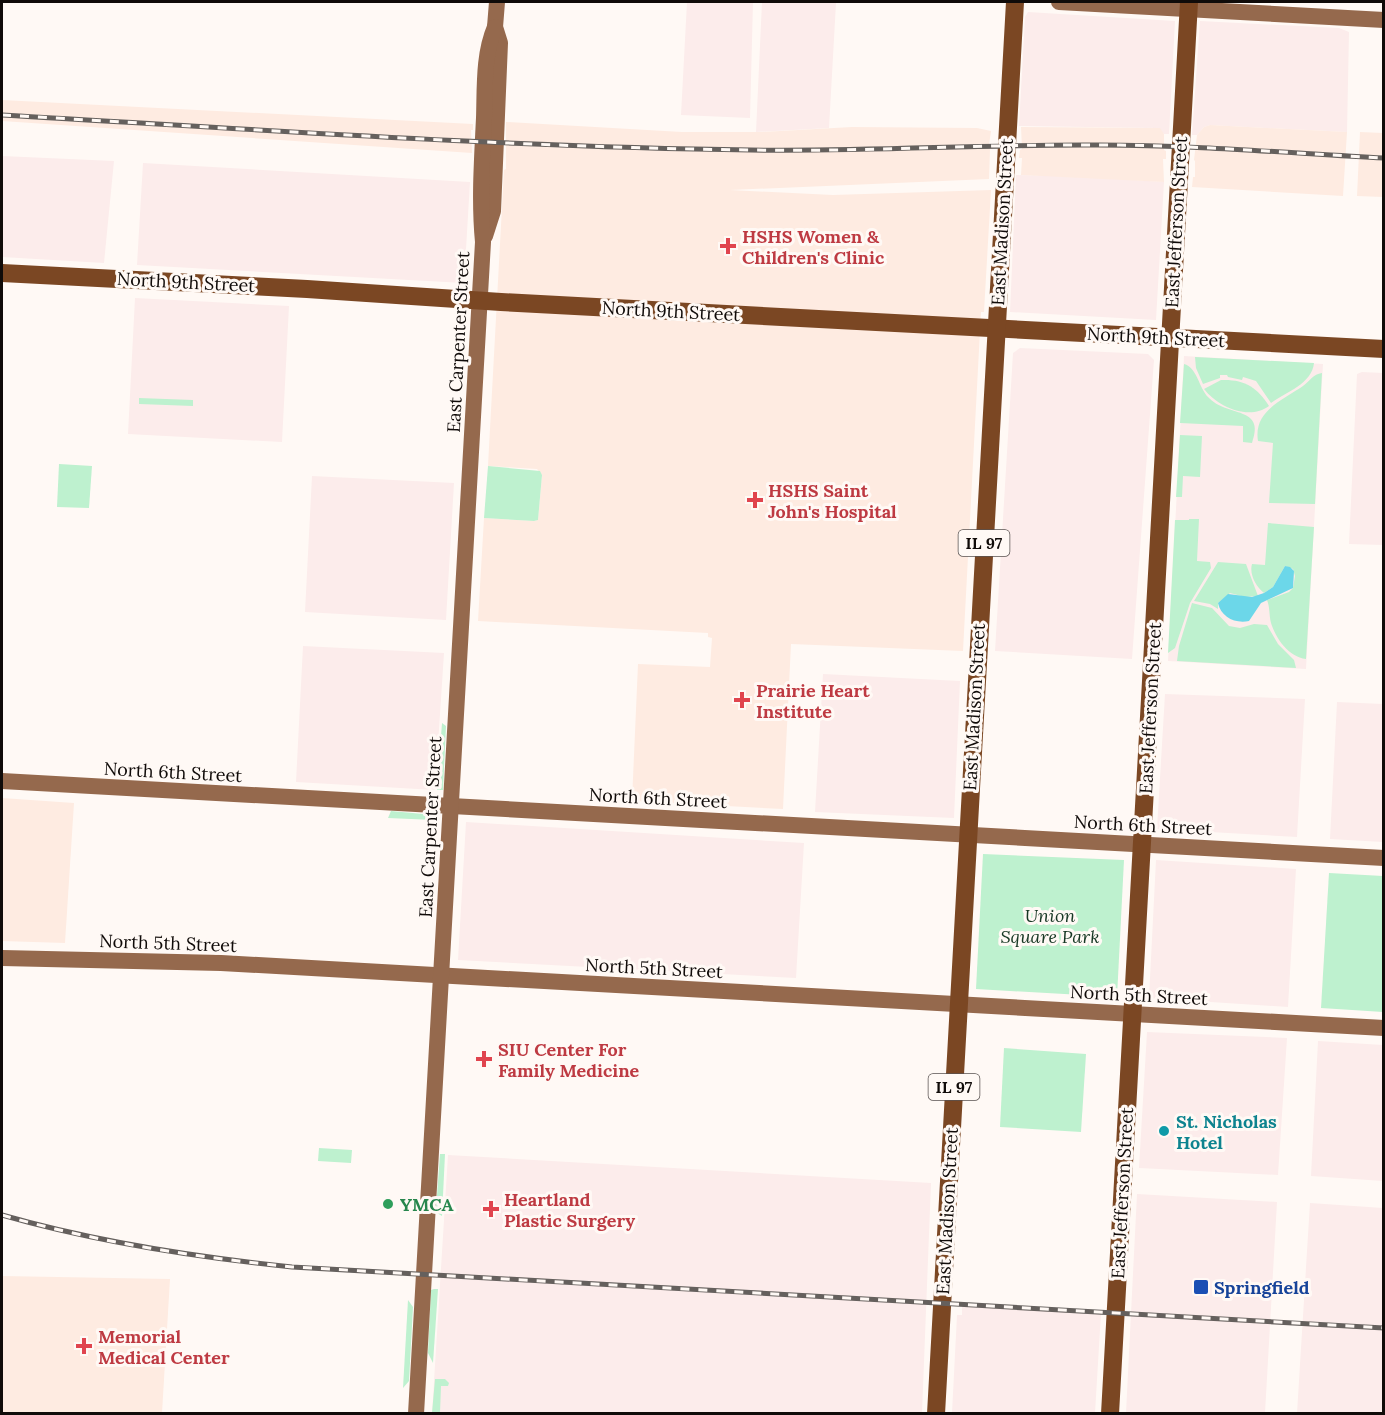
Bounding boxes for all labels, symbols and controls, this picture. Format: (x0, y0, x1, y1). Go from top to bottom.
street label: East Jefferson Street (1160, 135, 1192, 309)
street label: East Madison Street (986, 138, 1018, 306)
place label: HSHS Women & Children's Clinic (742, 225, 885, 269)
marker: HSHS Women & Children's Clinic (719, 237, 737, 255)
street label: East Carpenter Street (442, 251, 474, 433)
street label: North 9th Street (116, 267, 256, 297)
street label: North 9th Street (601, 296, 741, 326)
street label: North 9th Street (1086, 322, 1226, 352)
place label: HSHS Saint John's Hospital (768, 479, 897, 523)
marker: HSHS Saint John's Hospital (746, 491, 764, 509)
road number: IL 97 (958, 530, 1010, 556)
street label: East Jefferson Street (1134, 621, 1166, 795)
street label: East Madison Street (958, 623, 990, 791)
place label: Prairie Heart Institute (756, 679, 870, 723)
marker: Prairie Heart Institute (733, 691, 751, 709)
street label: East Carpenter Street (414, 736, 446, 918)
street label: North 6th Street (103, 757, 243, 787)
street label: North 6th Street (588, 783, 728, 813)
street label: North 6th Street (1073, 810, 1213, 840)
park label: Union Square Park (1000, 904, 1100, 948)
street label: North 5th Street (99, 929, 237, 957)
street label: North 5th Street (585, 953, 723, 983)
street label: North 5th Street (1070, 980, 1208, 1010)
place label: SIU Center For Family Medicine (498, 1038, 640, 1082)
marker: SIU Center For Family Medicine (475, 1050, 493, 1068)
road number: IL 97 (928, 1074, 980, 1100)
street label: East Jefferson Street (1106, 1106, 1138, 1280)
place label: St. Nicholas Hotel (1176, 1110, 1277, 1154)
marker: St. Nicholas Hotel (1157, 1124, 1171, 1138)
street label: East Madison Street (931, 1127, 963, 1295)
place label: Heartland Plastic Surgery (504, 1188, 635, 1232)
place label: YMCA (400, 1193, 454, 1216)
marker: YMCA (381, 1197, 395, 1211)
marker: Heartland Plastic Surgery (482, 1200, 500, 1218)
place label: Springfield (1214, 1276, 1310, 1299)
marker: Springfield (1192, 1278, 1210, 1296)
place label: Memorial Medical Center (98, 1325, 230, 1369)
marker: Memorial Medical Center (75, 1337, 93, 1355)

